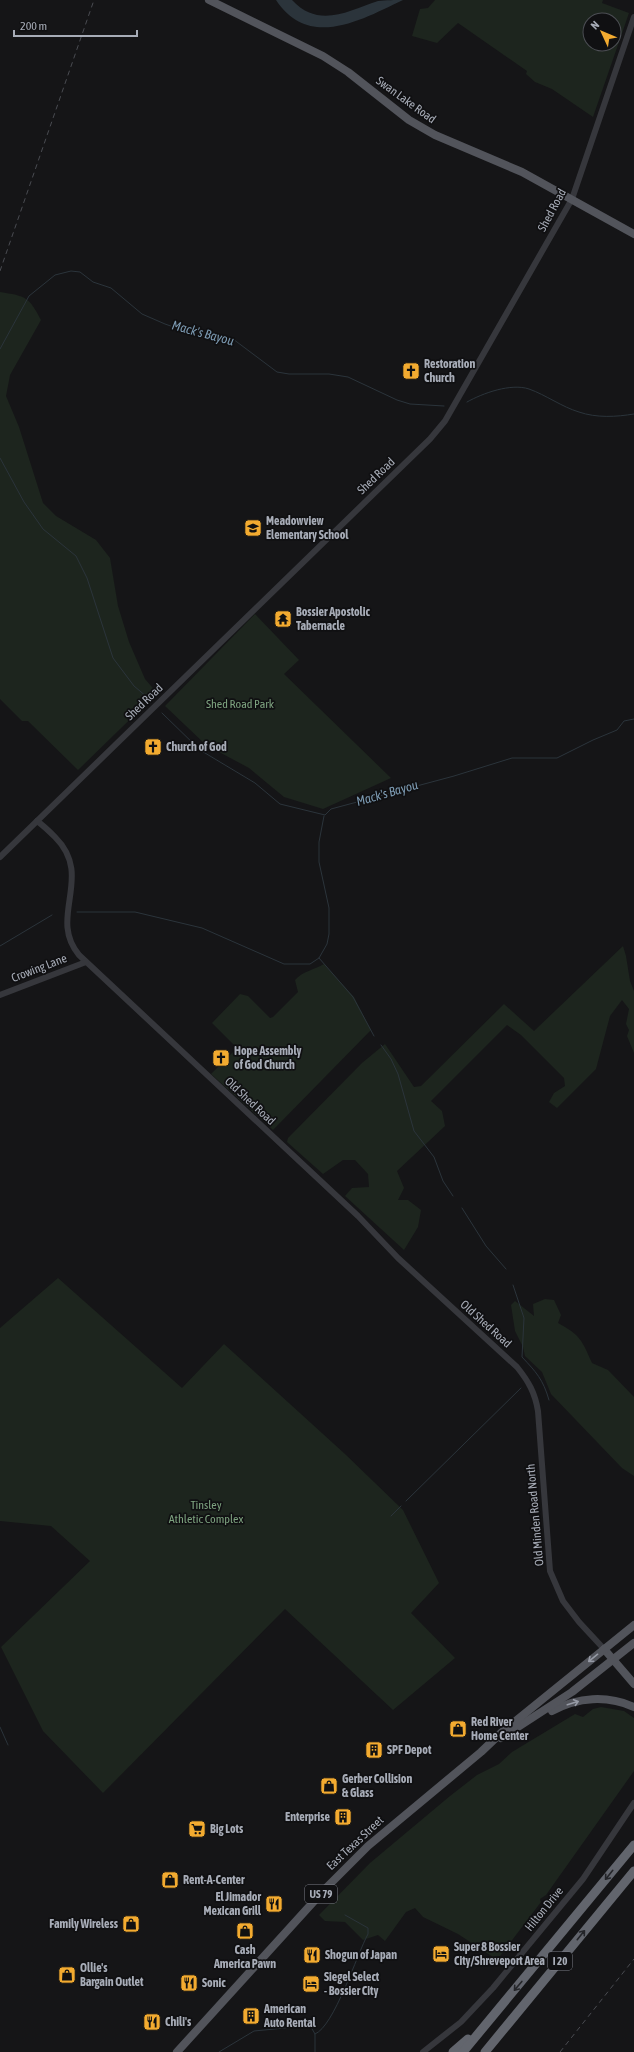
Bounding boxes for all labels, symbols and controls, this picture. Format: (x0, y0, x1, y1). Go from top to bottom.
scale bar (14, 12, 137, 38)
north arrow (582, 12, 622, 52)
text: 200 m (20, 19, 47, 33)
text: N (588, 19, 601, 32)
street label: Swan Lake Road (373, 74, 439, 126)
street label: Shed Road (535, 186, 569, 234)
water label: Mack's Bayou (170, 318, 236, 348)
place label: Restoration Church (424, 357, 475, 385)
church icon: Restoration Church (401, 361, 421, 381)
street label: Shed Road (354, 455, 398, 497)
place label: Meadowview Elementary School (266, 514, 349, 542)
school or university icon: Meadowview Elementary School (243, 518, 263, 538)
place label: Bossier Apostolic Tabernacle (296, 605, 371, 633)
temple icon: Bossier Apostolic Tabernacle (273, 609, 293, 629)
street label: Shed Road (122, 681, 166, 723)
park label: Shed Road Park (206, 697, 275, 711)
church icon: Church of God (143, 737, 163, 757)
place label: Church of God (166, 740, 227, 754)
water label: Mack's Bayou (354, 777, 420, 809)
street label: Crowing Lane (9, 951, 69, 985)
place label: Hope Assembly of God Church (234, 1044, 302, 1072)
church icon: Hope Assembly of God Church (211, 1048, 231, 1068)
street label: Old Shed Road (222, 1074, 278, 1128)
street label: Old Shed Road (458, 1297, 514, 1351)
street label: Old Minden Road North (524, 1463, 546, 1567)
park label: Tinsley Athletic Complex (169, 1498, 243, 1526)
one-way arrow (588, 1654, 599, 1663)
one-way arrow (567, 1698, 579, 1706)
place label: Red River Home Center (471, 1715, 529, 1743)
shop icon: Red River Home Center (448, 1719, 468, 1739)
building icon: SPF Depot (364, 1740, 384, 1760)
place label: SPF Depot (387, 1743, 432, 1757)
place label: Gerber Collision & Glass (342, 1772, 412, 1800)
shop icon: Gerber Collision & Glass (319, 1776, 339, 1796)
building icon: Enterprise (333, 1807, 353, 1827)
place label: Enterprise (285, 1810, 331, 1824)
street label: East Texas Street (324, 1813, 387, 1873)
supermarket icon: Big Lots (187, 1819, 207, 1839)
place label: Big Lots (210, 1822, 244, 1836)
shop icon: Rent-A-Center (160, 1870, 180, 1890)
one-way arrow (605, 1870, 614, 1880)
place label: Rent-A-Center (183, 1873, 245, 1887)
street label: Hilton Drive (522, 1884, 566, 1934)
road number: US 79 (305, 1885, 337, 1903)
place label: El Jimador Mexican Grill (204, 1890, 262, 1918)
restaurant icon: El Jimador Mexican Grill (264, 1894, 284, 1914)
shop icon: Family Wireless (121, 1914, 141, 1934)
place label: Family Wireless (49, 1917, 119, 1931)
shop icon: Cash America Pawn (235, 1921, 255, 1941)
one-way arrow (577, 1930, 586, 1941)
place label: Super 8 Bossier City/Shreveport Area (454, 1940, 545, 1968)
place label: Cash America Pawn (213, 1943, 276, 1971)
hotel icon: Super 8 Bossier City/Shreveport Area (431, 1944, 451, 1964)
restaurant icon: Shogun of Japan (302, 1945, 322, 1965)
place label: Shogun of Japan (325, 1948, 397, 1962)
road number: I 20 (548, 1952, 572, 1970)
place label: Ollie's Bargain Outlet (80, 1961, 144, 1989)
shop icon: Ollie's Bargain Outlet (57, 1965, 77, 1985)
place label: Siegel Select - Bossier City (324, 1970, 380, 1998)
restaurant icon: Sonic (179, 1973, 199, 1993)
hotel icon: Siegel Select - Bossier City (301, 1974, 321, 1994)
place label: Sonic (202, 1976, 226, 1990)
one-way arrow (513, 1981, 522, 1991)
place label: American Auto Rental (263, 2002, 317, 2030)
building icon: American Auto Rental (241, 2006, 261, 2026)
restaurant icon: Chili's (142, 2012, 162, 2032)
place label: Chili's (165, 2015, 192, 2029)

